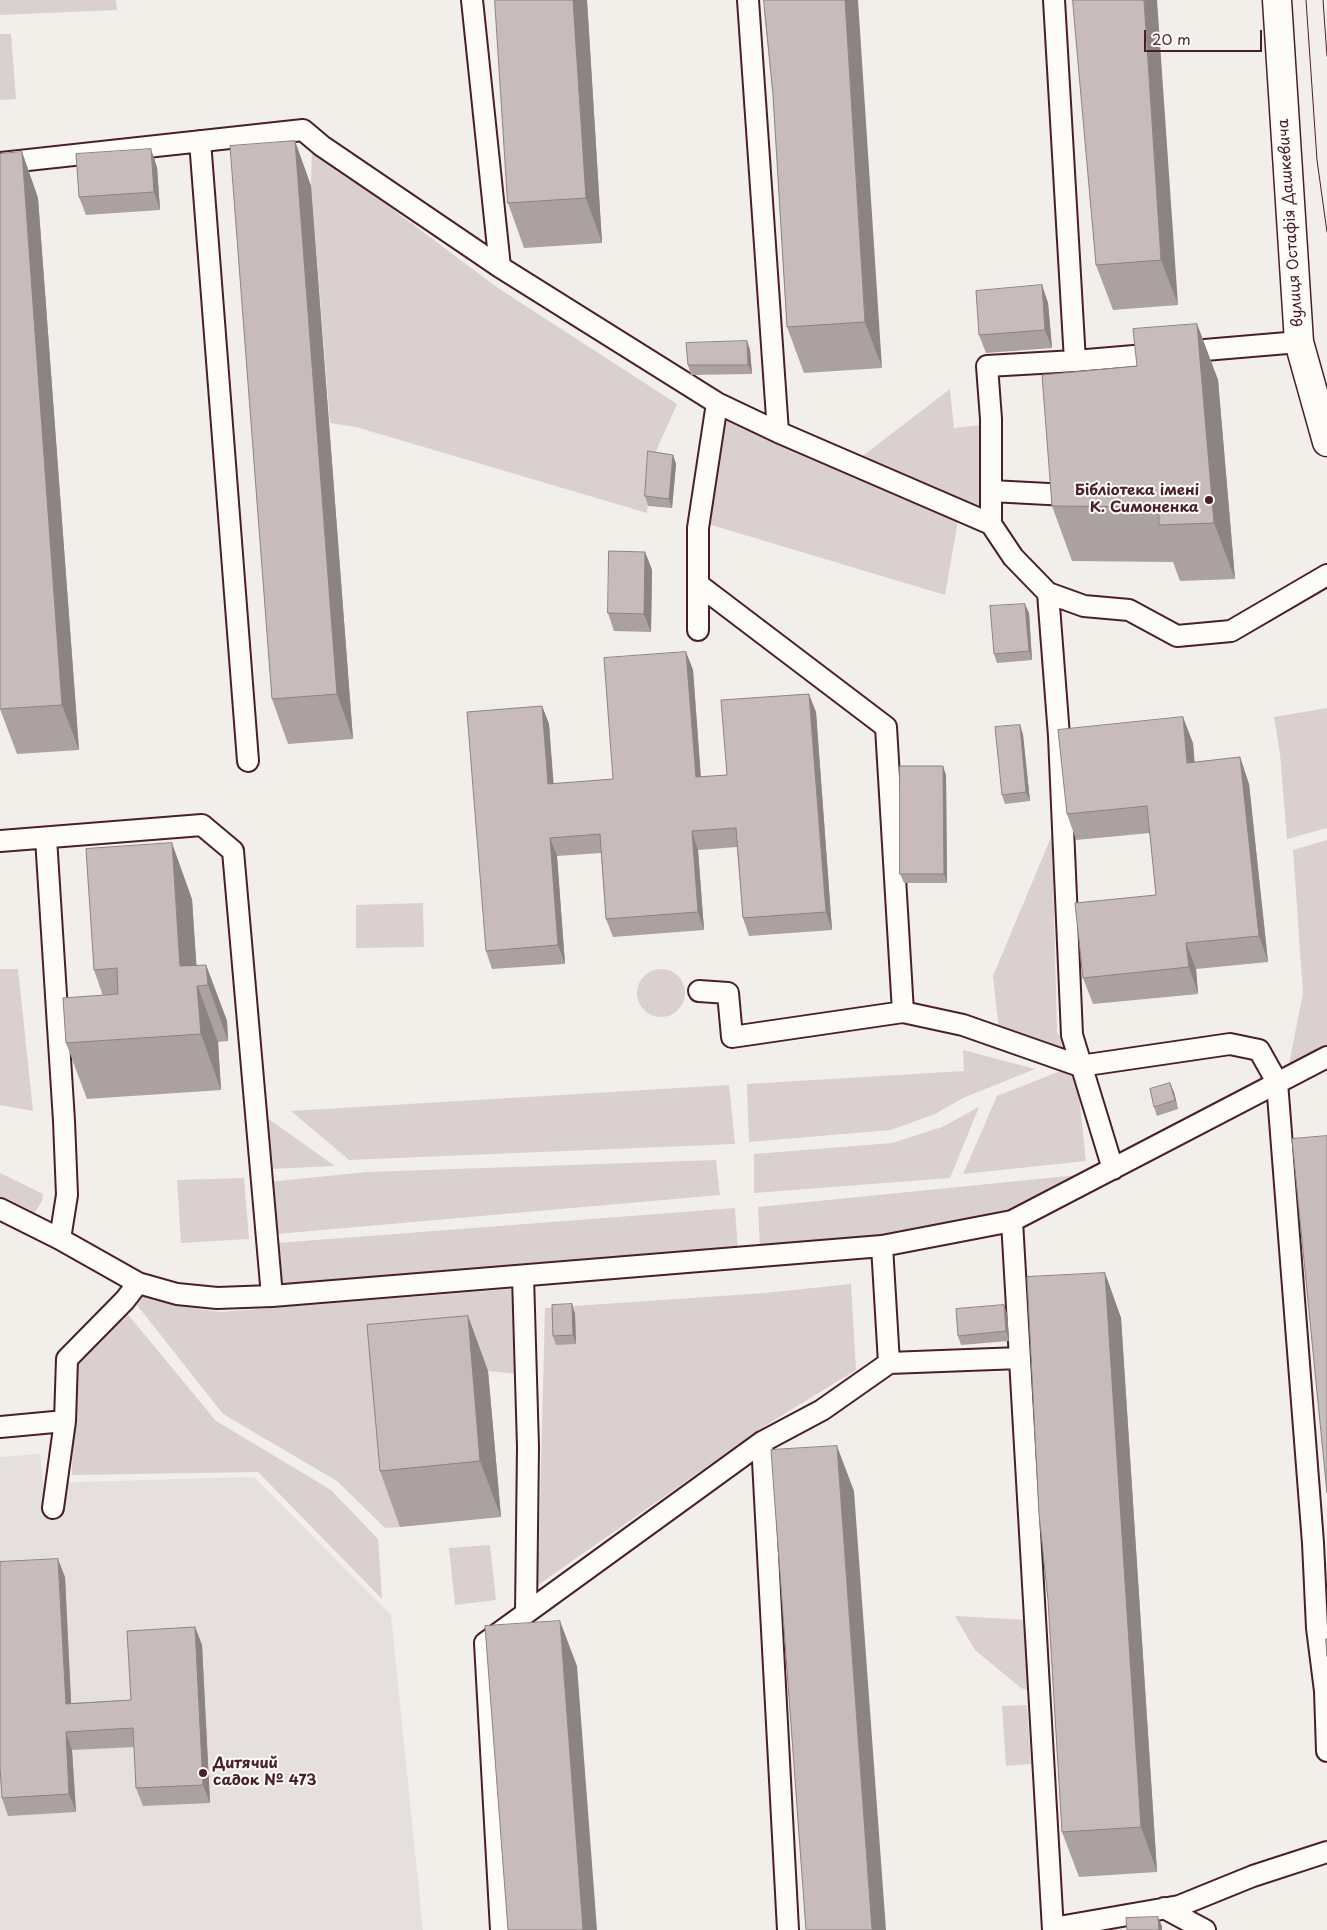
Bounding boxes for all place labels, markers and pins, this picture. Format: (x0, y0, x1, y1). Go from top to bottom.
place label: Бібліотека імені К. Симоненка (1075, 482, 1199, 517)
marker: Бібліотека імені К. Симоненка (1203, 494, 1215, 506)
place label: Дитячий садок № 473 (213, 1755, 317, 1790)
marker: Дитячий садок № 473 (197, 1767, 209, 1779)

